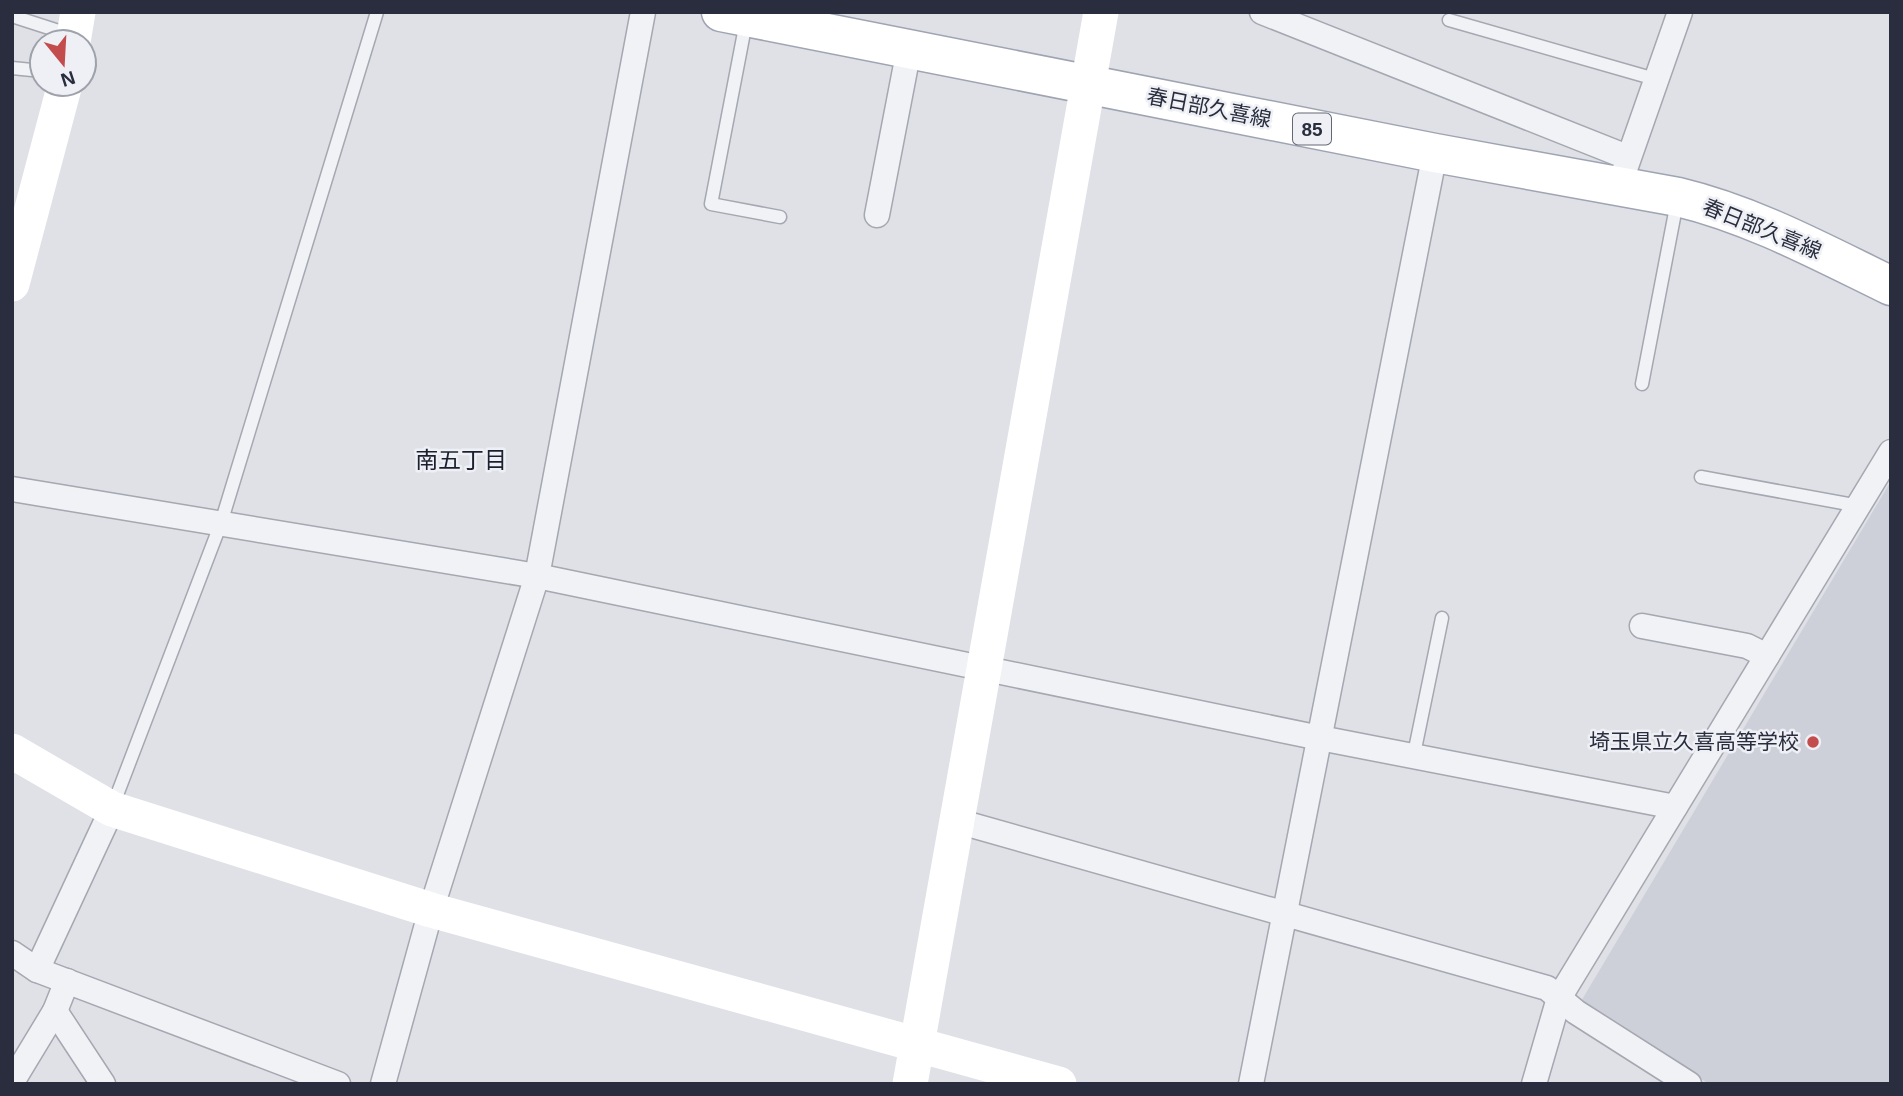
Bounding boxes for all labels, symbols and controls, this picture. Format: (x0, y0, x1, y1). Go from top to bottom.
north arrow (28, 28, 98, 98)
text: N (58, 67, 78, 91)
street label: 春日部久喜線 (1145, 84, 1273, 131)
road number: 85 (1293, 113, 1331, 144)
street label: 春日部久喜線 (1699, 194, 1825, 263)
district label: 南五丁目 (415, 447, 507, 473)
place label: 埼玉県立久喜高等学校 (1589, 730, 1799, 753)
marker: 埼玉県立久喜高等学校 (1805, 734, 1821, 750)

